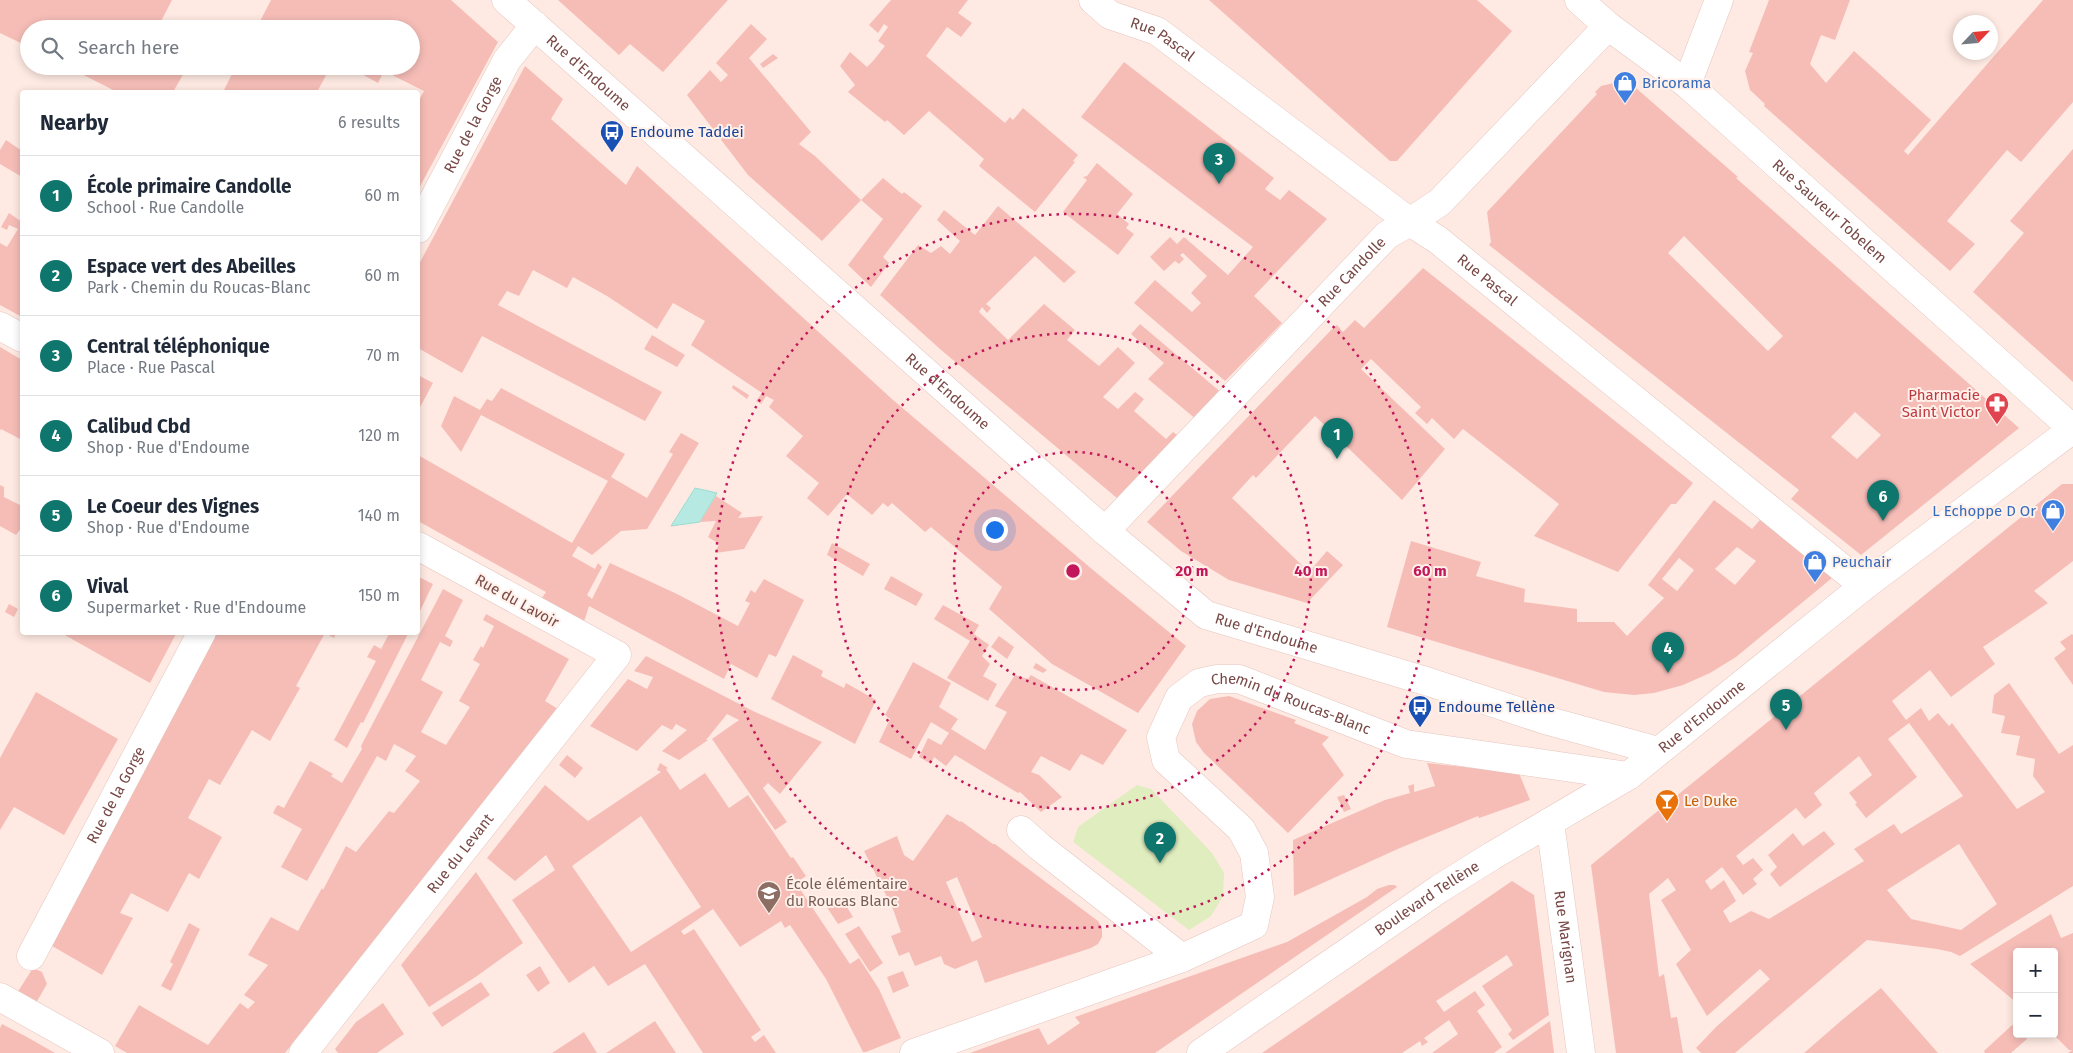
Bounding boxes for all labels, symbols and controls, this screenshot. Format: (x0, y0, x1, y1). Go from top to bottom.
street label: Rue Pascal (1128, 14, 1199, 66)
north arrow (1953, 15, 1998, 60)
search box (20, 20, 420, 75)
street label: Rue d'Endoume (543, 31, 634, 115)
icon: search (38, 34, 66, 62)
text: Search here (78, 36, 179, 59)
shop icon: Bricorama (1612, 70, 1638, 104)
street label: Rue de la Gorge (440, 73, 506, 176)
place label: Bricorama (1642, 74, 1711, 92)
text: Nearby (40, 110, 108, 136)
text: 6 results (338, 113, 400, 132)
bus stop icon: Endoume Taddei (599, 119, 625, 153)
place label: Endoume Taddei (630, 123, 744, 141)
pin: 3 (1203, 143, 1235, 184)
street label: Rue Sauveur Tobelem (1769, 156, 1890, 267)
text: École primaire Candolle (87, 175, 291, 198)
text: 1 (52, 186, 60, 205)
text: 60 m (365, 186, 400, 205)
text: School · Rue Candolle (87, 198, 244, 217)
street label: Rue Candolle (1314, 233, 1389, 311)
street label: Rue Pascal (1453, 250, 1521, 310)
text: Espace vert des Abeilles (87, 255, 296, 278)
text: 2 (52, 266, 60, 285)
text: 60 m (365, 266, 400, 285)
text: Park · Chemin du Roucas-Blanc (87, 278, 311, 297)
text: Central téléphonique (87, 335, 270, 358)
text: 3 (52, 346, 60, 365)
text: 70 m (366, 346, 400, 365)
street label: Rue d'Endoume (902, 349, 993, 433)
text: Place · Rue Pascal (87, 358, 215, 377)
place label: Pharmacie Saint Victor (1902, 386, 1980, 421)
pharmacy icon: Pharmacie Saint Victor (1984, 391, 2010, 425)
text: Calibud Cbd (87, 415, 191, 438)
pin: 1 (1321, 418, 1353, 459)
text: 4 (51, 426, 61, 445)
text: 120 m (358, 426, 400, 445)
text: Shop · Rue d'Endoume (87, 438, 250, 457)
pin: 6 (1867, 480, 1899, 521)
text: Le Coeur des Vignes (87, 495, 259, 518)
shop icon: L Echoppe D Or (2040, 498, 2066, 532)
place label: L Echoppe D Or (1932, 502, 2036, 520)
text: 5 (52, 506, 60, 525)
text: 140 m (358, 506, 400, 525)
your location (982, 517, 1008, 543)
text: Shop · Rue d'Endoume (87, 518, 250, 537)
shop icon: Peuchair (1802, 549, 1828, 583)
place label: Peuchair (1832, 553, 1892, 571)
centre of rings (1064, 562, 1082, 580)
text: 20 m (1176, 562, 1208, 580)
text: 40 m (1294, 562, 1328, 580)
text: 60 m (1413, 562, 1447, 580)
street label: Rue du Lavoir (472, 571, 562, 632)
text: Vival (87, 575, 128, 598)
text: 6 (51, 586, 61, 605)
text: 150 m (358, 586, 400, 605)
text: Supermarket · Rue d'Endoume (87, 598, 306, 617)
street label: Rue d'Endoume (1213, 609, 1320, 657)
pin: 4 (1652, 632, 1684, 673)
street label: Chemin du Roucas-Blanc (1209, 670, 1373, 738)
street label: Rue d'Endoume (1655, 676, 1749, 757)
pin: 5 (1770, 689, 1802, 730)
bus stop icon: Endoume Tellène (1407, 694, 1433, 728)
place label: Endoume Tellène (1438, 698, 1555, 716)
street label: Rue de la Gorge (83, 743, 149, 847)
bar icon: Le Duke (1654, 788, 1680, 822)
place label: Le Duke (1684, 792, 1737, 810)
street label: Rue du Levant (423, 810, 498, 897)
pin: 2 (1144, 822, 1176, 863)
street label: Boulevard Tellène (1371, 857, 1483, 939)
place label: École élémentaire du Roucas Blanc (786, 875, 908, 910)
school or university icon: École élémentaire du Roucas Blanc (756, 880, 782, 914)
street label: Rue Marignan (1550, 889, 1581, 984)
map controls (2013, 948, 2058, 1038)
button: + (2013, 948, 2058, 993)
button: − (2013, 993, 2058, 1038)

